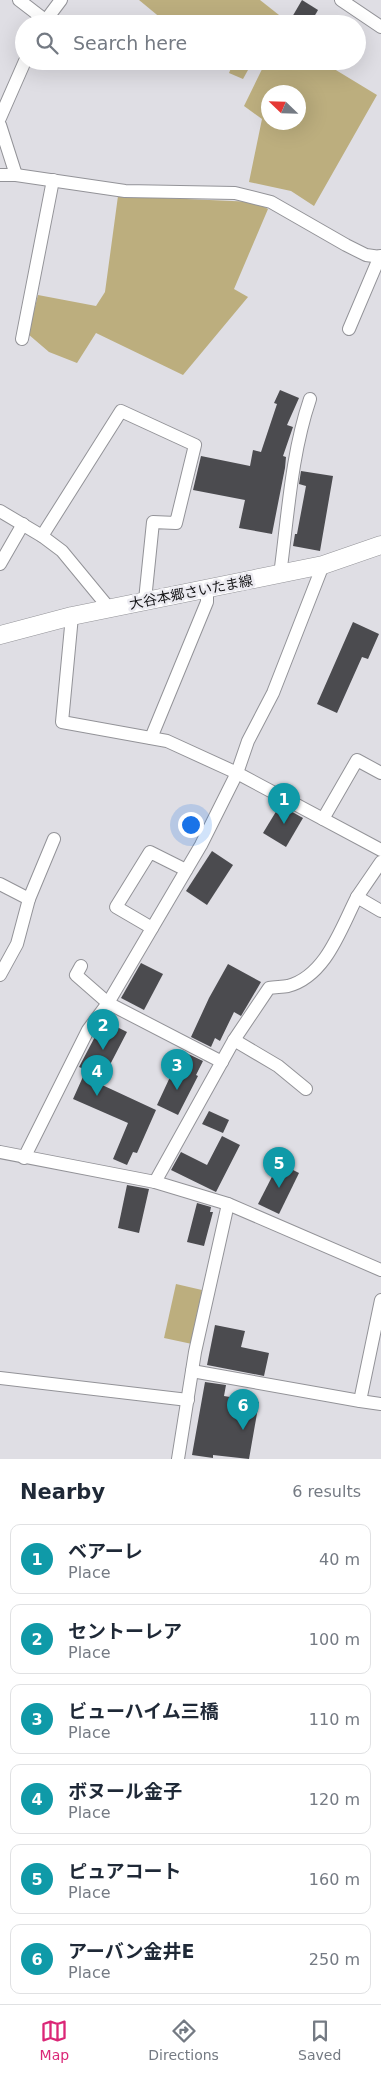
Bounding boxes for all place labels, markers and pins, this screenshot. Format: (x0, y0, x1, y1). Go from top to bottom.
pin: 1 (268, 783, 300, 824)
pin: 2 (87, 1009, 119, 1050)
pin: 3 (161, 1049, 193, 1090)
pin: 4 (81, 1055, 113, 1096)
pin: 5 (263, 1147, 295, 1188)
pin: 6 (227, 1389, 259, 1430)

